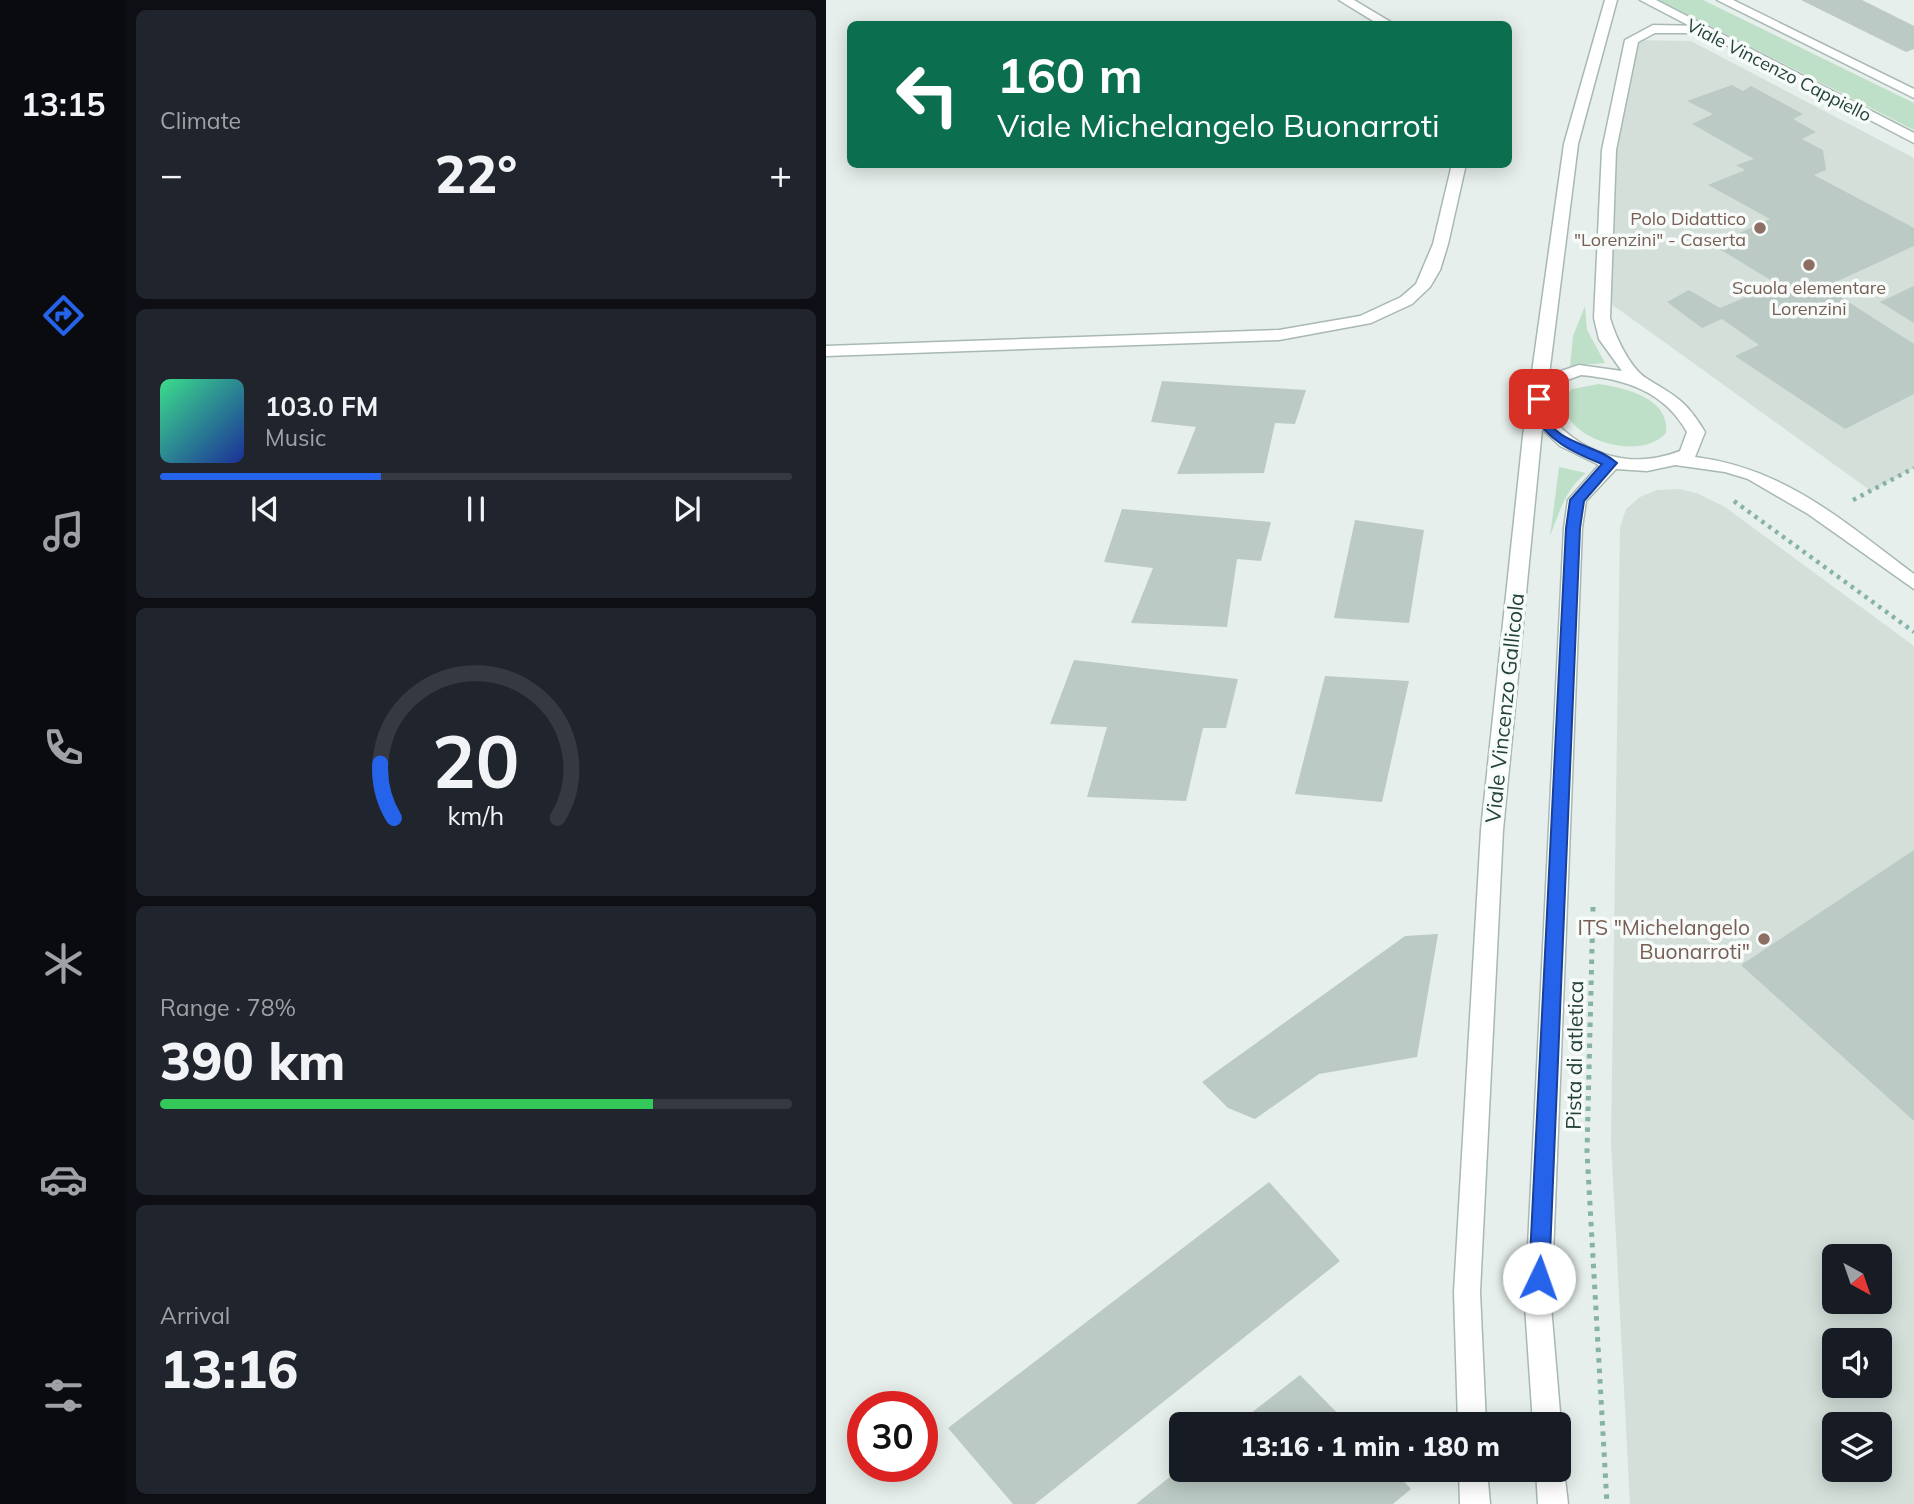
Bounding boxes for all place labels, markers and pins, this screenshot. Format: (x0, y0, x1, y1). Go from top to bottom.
place label: Polo Didattico "Lorenzini" - Caserta (1574, 207, 1746, 251)
marker: Polo Didattico "Lorenzini" - Caserta (1752, 220, 1768, 236)
marker: Scuola elementare Lorenzini (1801, 257, 1817, 273)
place label: Scuola elementare Lorenzini (1732, 276, 1886, 320)
pin (1509, 369, 1569, 429)
place label: ITS "Michelangelo Buonarroti" (1577, 914, 1750, 964)
marker: ITS "Michelangelo Buonarroti" (1756, 931, 1772, 947)

